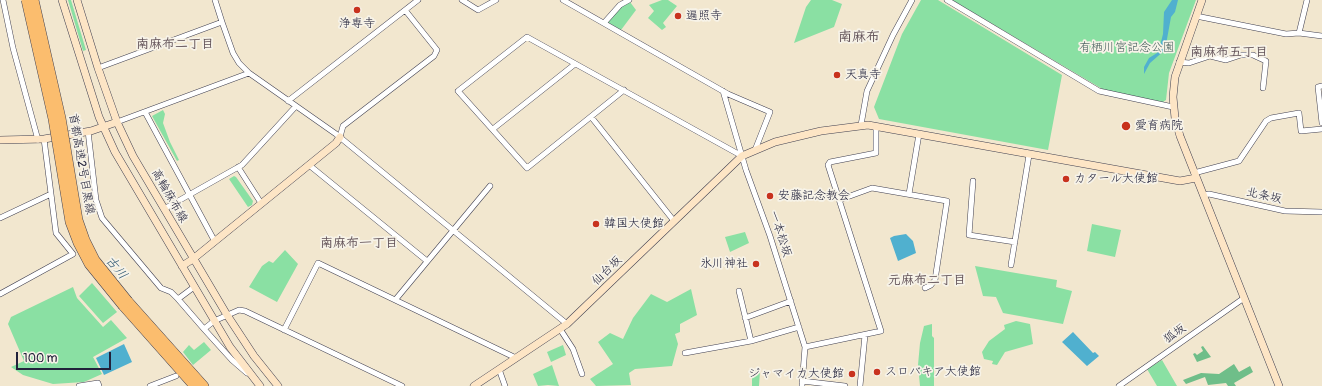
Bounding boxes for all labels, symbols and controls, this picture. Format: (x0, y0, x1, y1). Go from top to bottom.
marker: 浄専寺 (352, 5, 362, 15)
place label: 遍照寺 (686, 9, 722, 23)
marker: 遍照寺 (673, 11, 683, 21)
place label: 浄専寺 (339, 17, 375, 31)
district label: 南麻布 (838, 29, 880, 45)
district label: 南麻布二丁目 (136, 37, 214, 53)
park label: 有栖川宮記念公園 (1079, 41, 1175, 55)
district label: 南麻布五丁目 (1190, 45, 1268, 61)
place label: 天真寺 (845, 68, 881, 82)
marker: 天真寺 (832, 70, 842, 80)
street label: 首都高速2号目黒線 (65, 112, 97, 216)
place label: 愛育病院 (1135, 119, 1183, 133)
marker: 愛育病院 (1120, 120, 1132, 132)
street label: 高輪麻布線 (148, 166, 190, 226)
place label: カタール大使館 (1074, 172, 1158, 186)
marker: カタール大使館 (1061, 174, 1071, 184)
street label: 北条坂 (1245, 185, 1283, 207)
place label: 安藤記念教会 (778, 189, 850, 203)
marker: 安藤記念教会 (765, 191, 775, 201)
street label: 一本松坂 (766, 209, 794, 259)
place label: 韓国大使館 (604, 217, 664, 231)
marker: 韓国大使館 (591, 219, 601, 229)
district label: 南麻布一丁目 (320, 236, 398, 252)
water label: 古川 (102, 253, 130, 283)
street label: 仙台坂 (589, 253, 625, 289)
place label: 氷川神社 (700, 257, 748, 271)
marker: 氷川神社 (751, 259, 761, 269)
district label: 元麻布二丁目 (888, 273, 966, 289)
street label: 狐坂 (1161, 321, 1189, 347)
scale bar (18, 344, 113, 370)
text: 100 m (23, 351, 57, 366)
place label: スロバキア大使館 (885, 365, 981, 379)
place label: ジャマイカ大使館 (748, 367, 844, 381)
marker: スロバキア大使館 (872, 367, 882, 377)
marker: ジャマイカ大使館 (847, 369, 857, 379)

